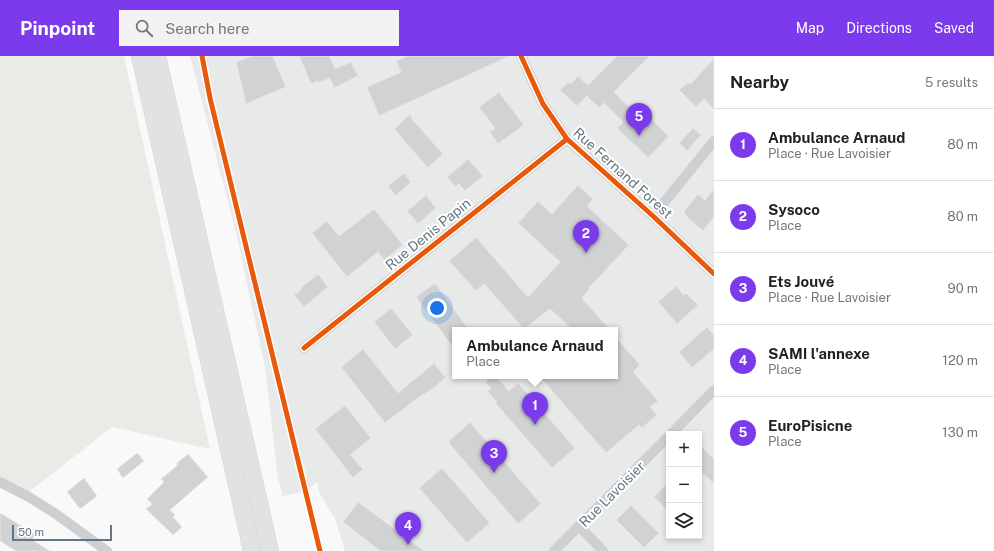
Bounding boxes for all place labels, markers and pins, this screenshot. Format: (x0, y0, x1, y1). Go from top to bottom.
pin: 5 (626, 103, 652, 136)
pin: 2 (573, 220, 599, 253)
pin: 1 (522, 392, 548, 425)
pin: 3 (481, 440, 507, 473)
pin: 4 (395, 512, 421, 545)

